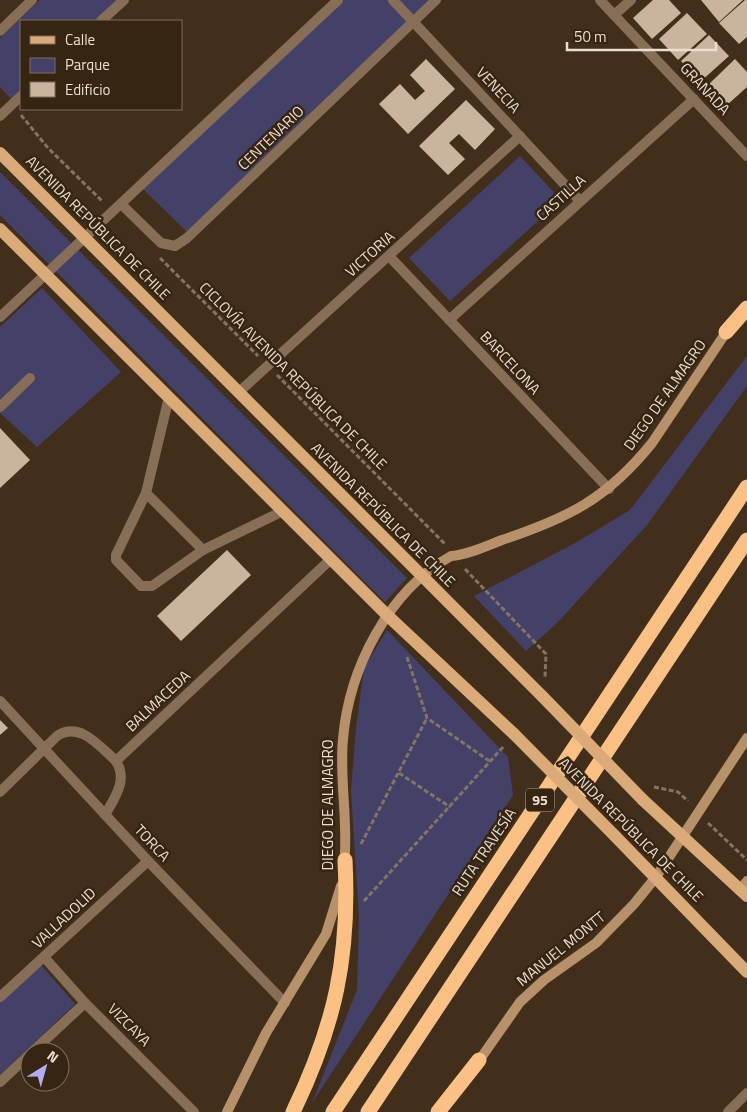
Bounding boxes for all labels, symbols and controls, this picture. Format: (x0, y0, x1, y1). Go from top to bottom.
legend (20, 20, 182, 110)
scale bar (567, 20, 716, 52)
text: 50 m (574, 25, 607, 48)
text: Calle (65, 28, 95, 51)
text: Parque (65, 53, 110, 76)
street label: GRANADA (675, 57, 736, 120)
street label: VENECIA (471, 61, 526, 118)
text: Edificio (65, 78, 110, 101)
street label: CENTENARIO (232, 100, 309, 175)
street label: AVENIDA REPÚBLICA DE CHILE (21, 150, 176, 305)
street label: CASTILLA (531, 169, 591, 226)
street label: VICTORIA (340, 225, 400, 282)
street label: CICLOVÍA AVENIDA REPÚBLICA DE CHILE (194, 276, 393, 475)
street label: BARCELONA (475, 326, 546, 400)
street label: DIEGO DE ALMAGRO (618, 334, 712, 455)
street label: AVENIDA REPÚBLICA DE CHILE (306, 437, 461, 592)
street label: BALMACEDA (120, 664, 195, 737)
street label: DIEGO DE ALMAGRO (316, 739, 339, 871)
street label: AVENIDA REPÚBLICA DE CHILE (554, 752, 709, 907)
road number: 95 (526, 788, 554, 812)
street label: RUTA TRAVESÍA (446, 803, 522, 900)
street label: TORCA (129, 819, 176, 867)
street label: VALLADOLID (26, 882, 101, 954)
street label: MANUEL MONTT (511, 905, 610, 992)
street label: VIZCAYA (102, 998, 156, 1052)
north arrow (20, 1042, 70, 1092)
text: N (43, 1045, 63, 1068)

